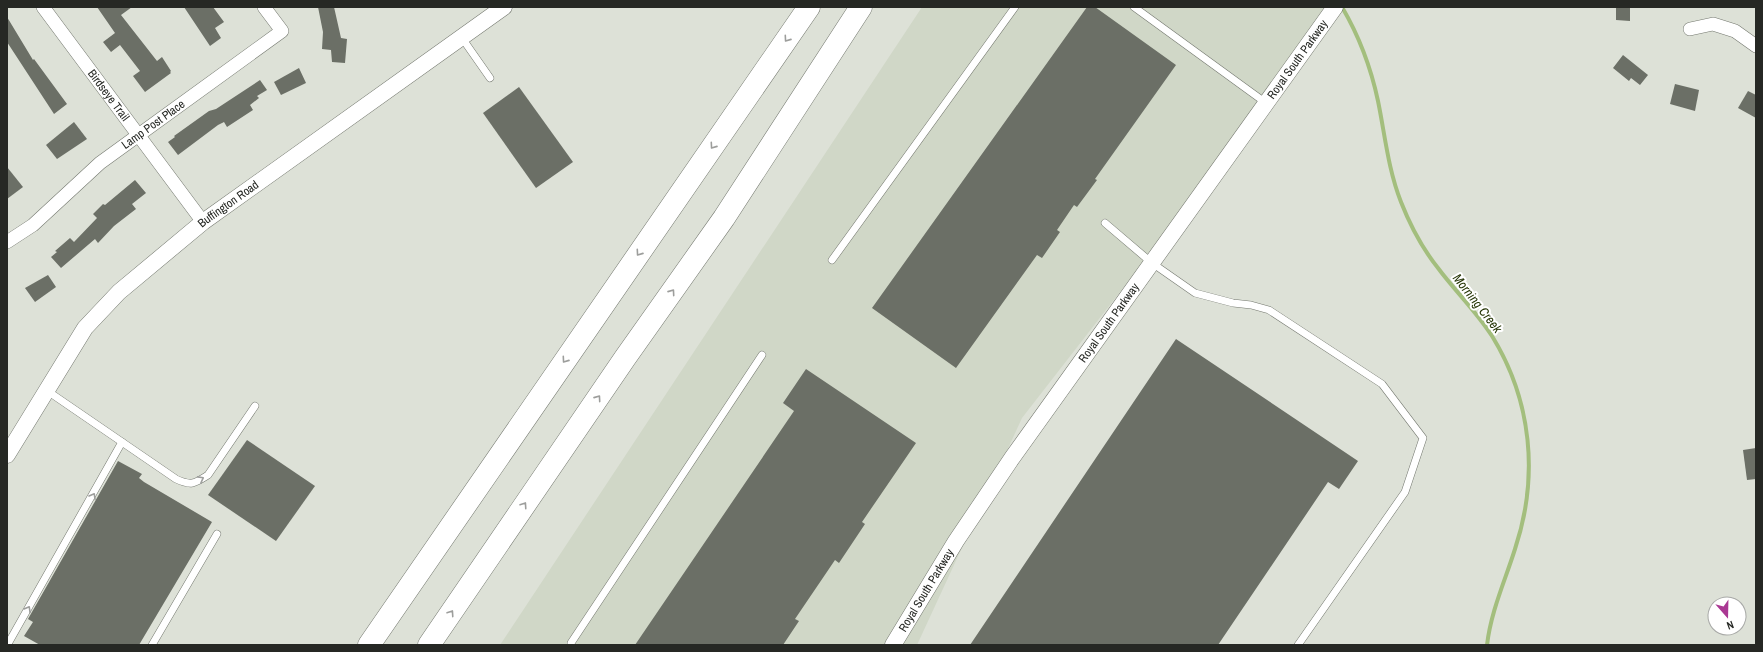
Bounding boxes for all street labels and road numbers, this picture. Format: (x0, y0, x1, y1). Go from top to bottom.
street label: Royal South Parkway (1264, 16, 1331, 102)
street label: Birdseye Trail (84, 66, 133, 124)
street label: Lamp Post Place (118, 96, 188, 153)
street label: Buffington Road (194, 177, 262, 231)
street label: Royal South Parkway (1075, 280, 1143, 366)
street label: Royal South Parkway (895, 546, 957, 635)

